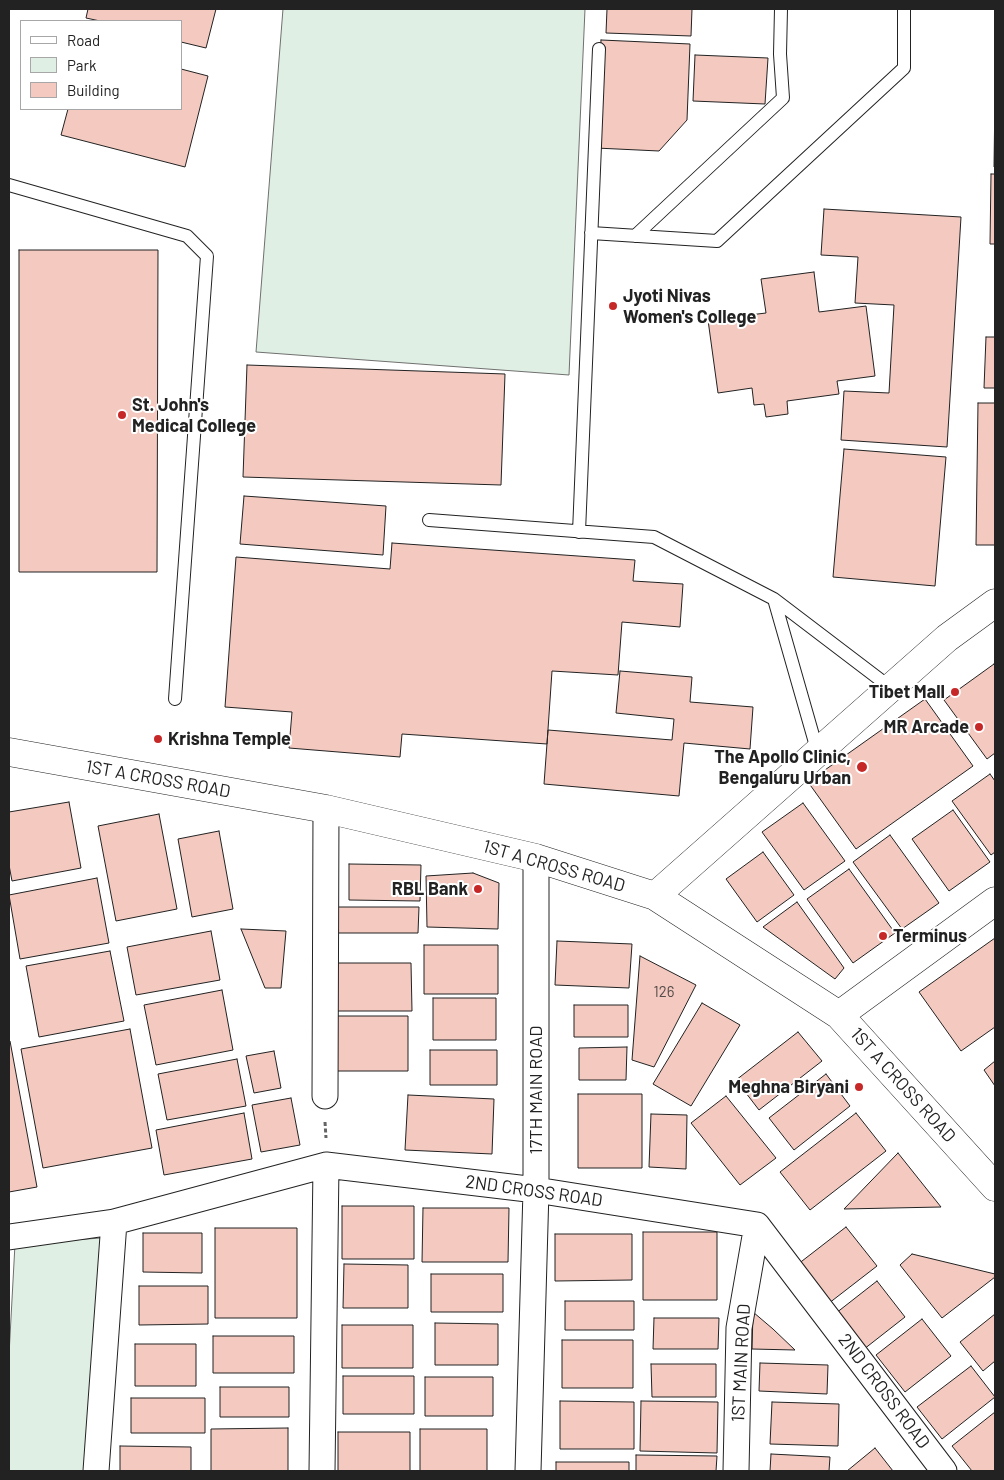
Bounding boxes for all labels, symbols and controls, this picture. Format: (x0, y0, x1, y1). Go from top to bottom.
legend (20, 20, 182, 110)
text: Road (67, 31, 100, 49)
text: Park (67, 56, 96, 74)
text: Building (67, 81, 120, 99)
place label: Jyoti Nivas Women's College (623, 285, 756, 328)
marker: Jyoti Nivas Women's College (607, 300, 619, 312)
place label: St. John's Medical College (132, 394, 256, 436)
marker: St. John's Medical College (116, 409, 128, 421)
place label: Tibet Mall (869, 681, 945, 703)
marker: Tibet Mall (949, 686, 961, 698)
place label: MR Arcade (884, 716, 969, 738)
marker: MR Arcade (973, 721, 985, 733)
place label: Krishna Temple (168, 728, 291, 750)
marker: Krishna Temple (152, 733, 164, 745)
place label: The Apollo Clinic, Bengaluru Urban (714, 746, 851, 789)
street label: 1ST A CROSS ROAD (84, 756, 232, 802)
marker: The Apollo Clinic, Bengaluru Urban (855, 760, 869, 774)
street label: 1ST A CROSS ROAD (480, 835, 628, 897)
place label: RBL Bank (392, 878, 468, 900)
marker: RBL Bank (472, 883, 484, 895)
place label: Terminus (893, 925, 967, 947)
marker: Terminus (877, 930, 889, 942)
house number: 126 (653, 983, 675, 1001)
street label: 1ST A CROSS ROAD (846, 1023, 960, 1147)
street label: 17TH MAIN ROAD (525, 1026, 547, 1154)
place label: Meghna Biryani (728, 1076, 849, 1098)
marker: Meghna Biryani (853, 1081, 865, 1093)
street label: 2ND CROSS ROAD (464, 1171, 604, 1211)
street label: 1ST MAIN ROAD (727, 1303, 755, 1423)
street label: 2ND CROSS ROAD (834, 1329, 934, 1453)

